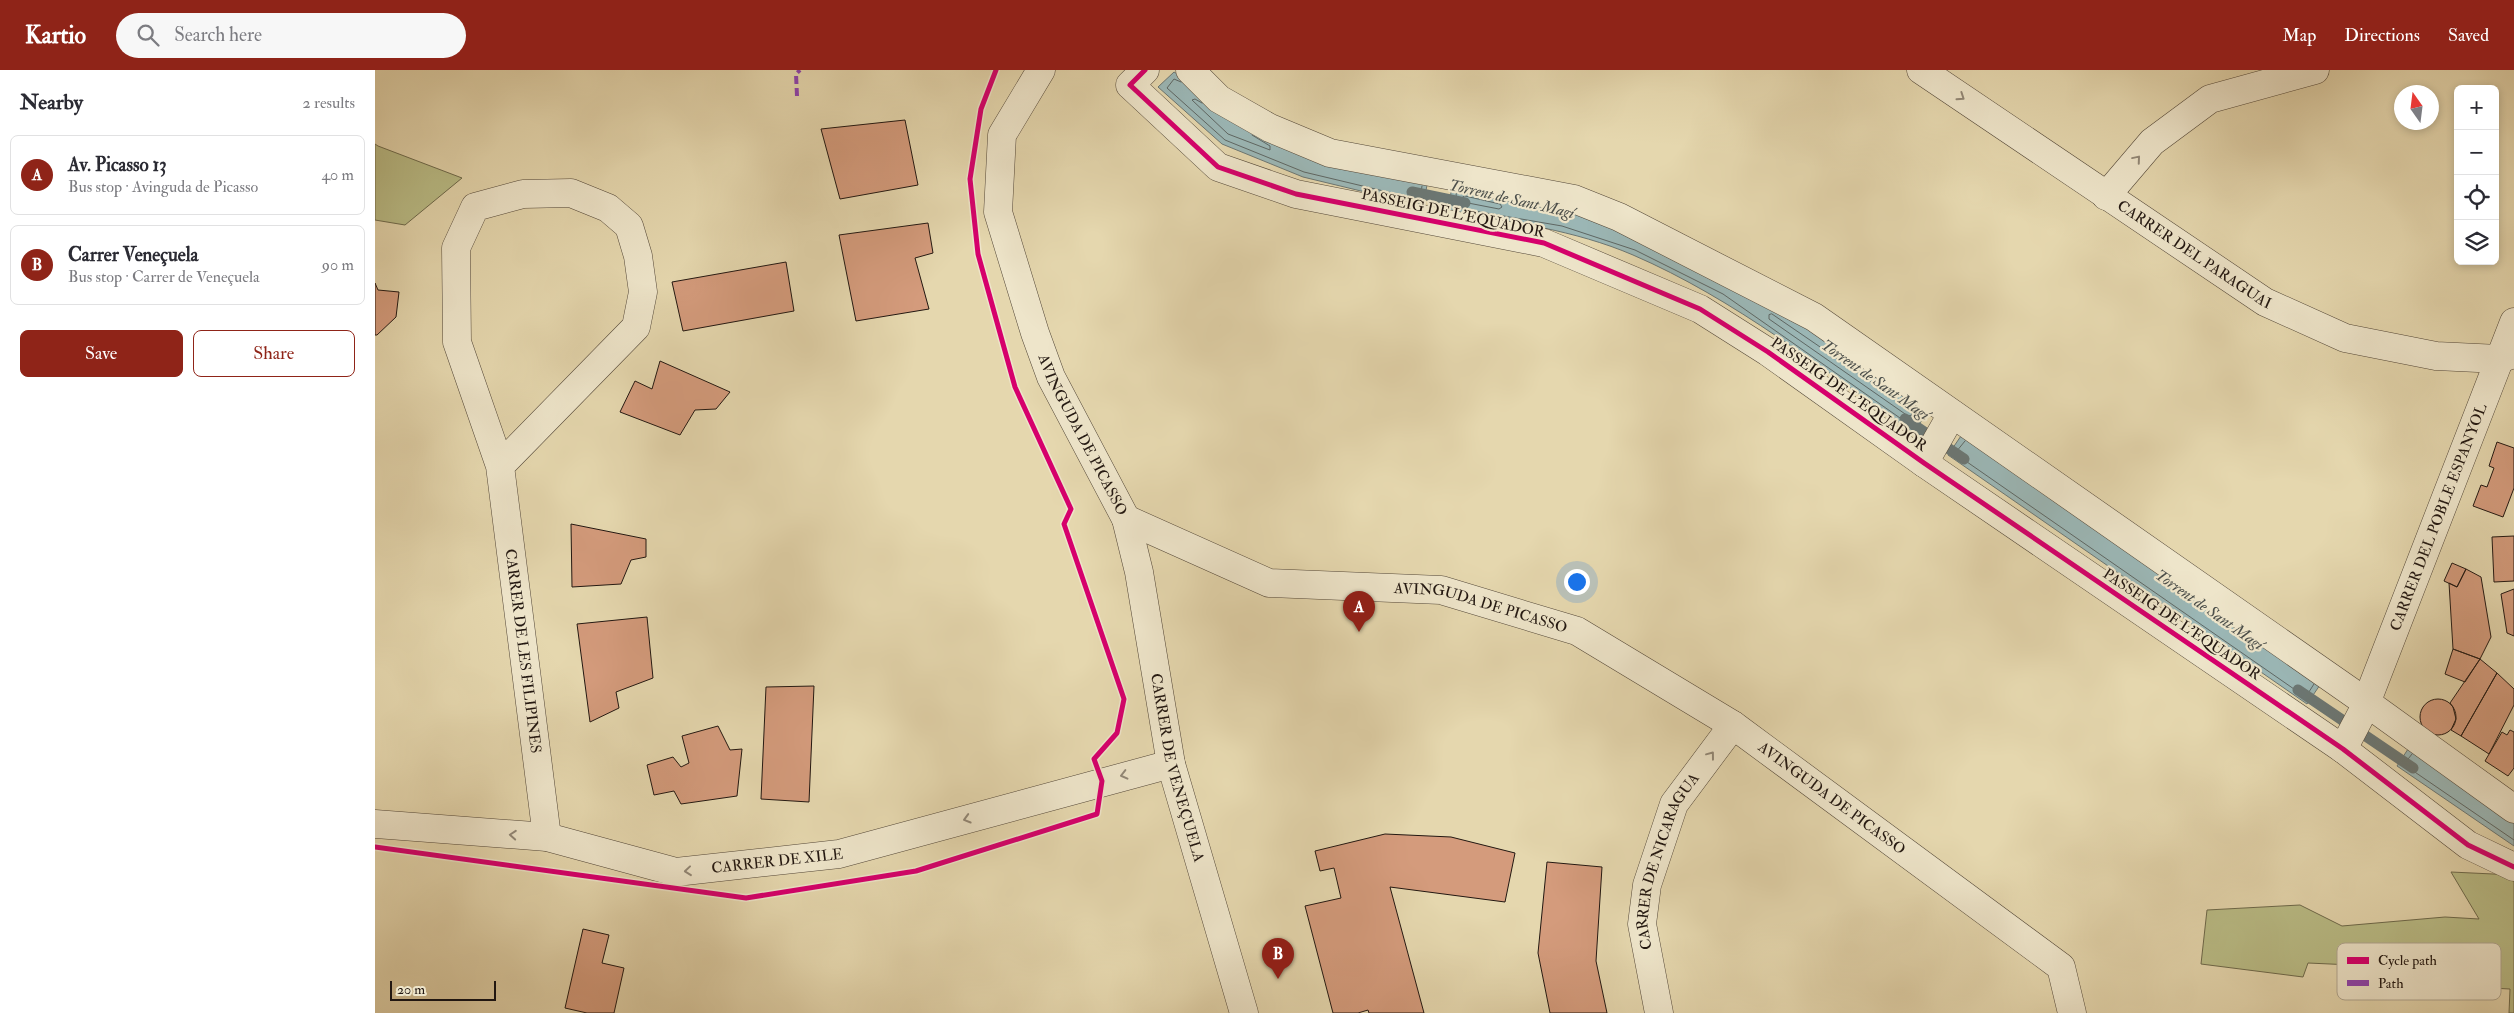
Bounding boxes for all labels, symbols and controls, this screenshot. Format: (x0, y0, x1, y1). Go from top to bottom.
search box (116, 13, 466, 58)
text: Kartio (25, 20, 86, 51)
icon: search (134, 21, 162, 49)
text: Search here (174, 23, 262, 47)
text: Map (2283, 24, 2316, 47)
text: Directions (2344, 24, 2420, 47)
text: Saved (2448, 24, 2489, 47)
north arrow (2394, 85, 2439, 130)
map controls (2454, 85, 2499, 265)
button: + (2454, 85, 2499, 130)
text: Nearby (20, 89, 83, 116)
one-way arrow (1956, 91, 1965, 101)
text: 2 results (302, 93, 355, 113)
button: − (2454, 130, 2499, 175)
text: Av. Picasso 13 (68, 153, 167, 177)
one-way arrow (2132, 156, 2140, 165)
text: A (32, 165, 42, 185)
text: 40 m (321, 165, 354, 185)
water label: Torrent de Sant Magí (1447, 175, 1579, 224)
button: locate (2454, 175, 2499, 220)
text: Bus stop · Avinguda de Picasso (68, 177, 258, 197)
street label: PASSEIG DE L'EQUADOR (1360, 185, 1547, 242)
street label: CARRER DEL PARAGUAI (2114, 196, 2274, 314)
button: layers (2454, 220, 2499, 265)
text: Carrer Veneçuela (68, 243, 198, 267)
text: B (32, 255, 42, 275)
text: 90 m (322, 255, 354, 275)
text: Bus stop · Carrer de Veneçuela (68, 267, 260, 287)
button: Save (20, 330, 183, 377)
button: Share (193, 330, 355, 377)
street label: PASSEIG DE L'EQUADOR (1767, 333, 1932, 456)
water label: Torrent de Sant Magí (1817, 335, 1936, 426)
street label: AVINGUDA DE PICASSO (1033, 351, 1131, 519)
street label: CARRER DEL POBLE ESPANYOL (2386, 401, 2492, 634)
street label: CARRER DE LES FILIPINES (501, 548, 545, 754)
street label: PASSEIG DE L'EQUADOR (2099, 564, 2265, 685)
water label: Torrent de Sant Magí (2151, 565, 2270, 656)
your location (1564, 569, 1590, 595)
street label: AVINGUDA DE PICASSO (1393, 579, 1570, 638)
pin: A (1343, 591, 1375, 632)
street label: CARRER DE VENEÇUELA (1146, 672, 1208, 865)
street label: AVINGUDA DE PICASSO (1753, 737, 1909, 859)
one-way arrow (1705, 752, 1713, 761)
street label: CARRER DE NICARAGUA (1632, 769, 1704, 951)
one-way arrow (1120, 770, 1128, 780)
one-way arrow (964, 813, 972, 823)
one-way arrow (509, 830, 517, 841)
street label: CARRER DE XILE (711, 845, 844, 878)
one-way arrow (684, 865, 692, 876)
pin: B (1262, 938, 1294, 979)
legend (2337, 943, 2501, 1000)
text: Cycle path (2378, 952, 2438, 970)
text: Path (2378, 975, 2404, 992)
scale bar (390, 978, 496, 1001)
text: 20 m (397, 981, 425, 998)

